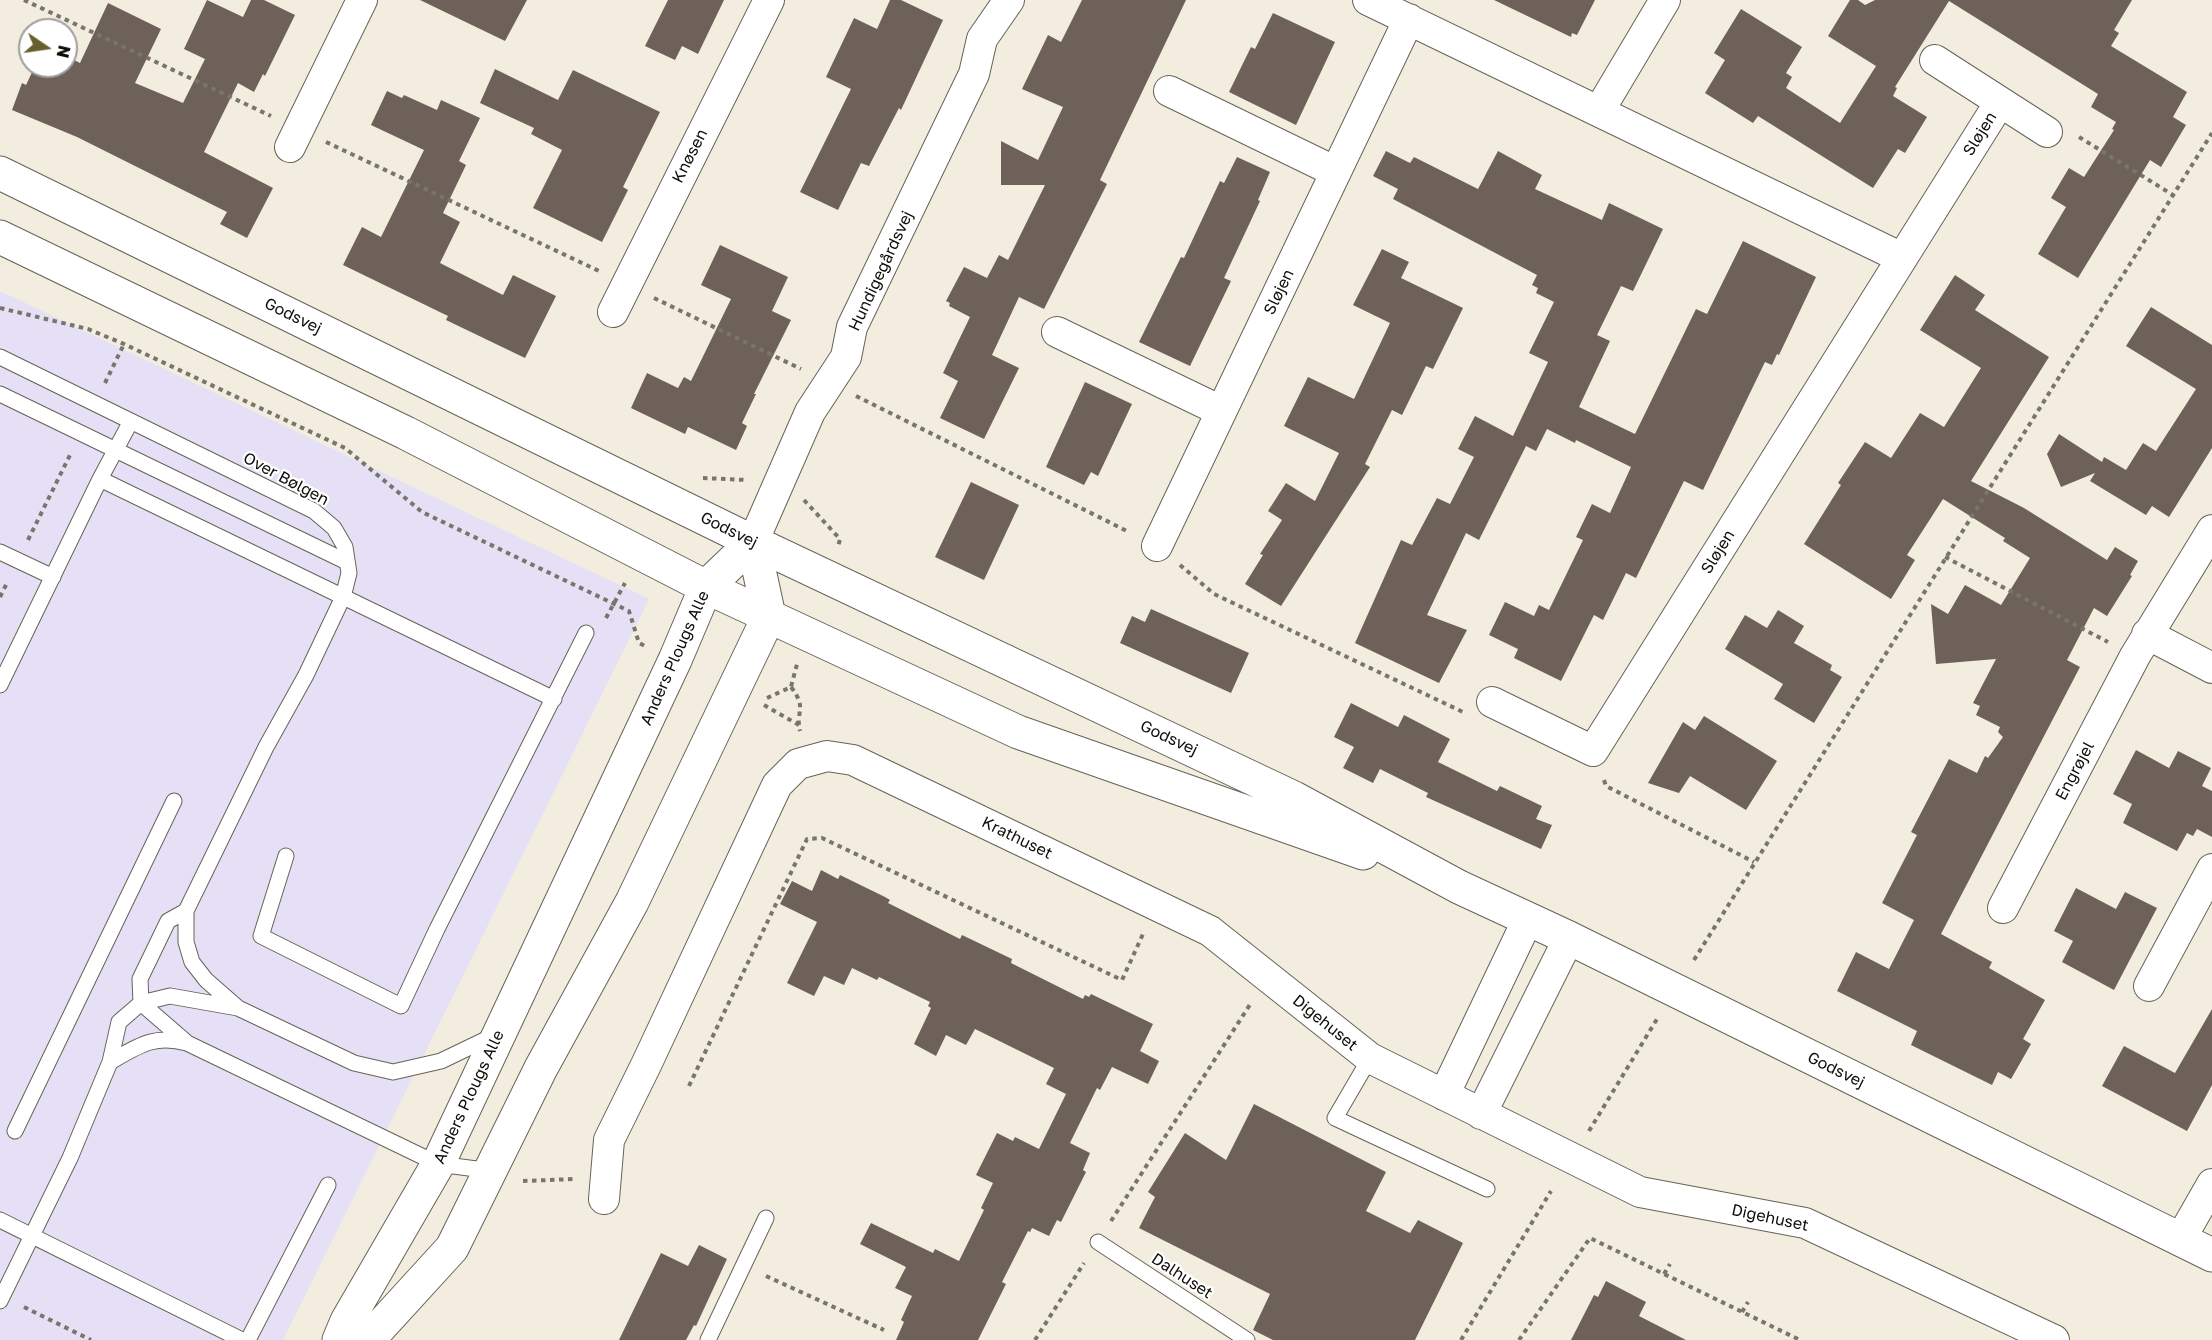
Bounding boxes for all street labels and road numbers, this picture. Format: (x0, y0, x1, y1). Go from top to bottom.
street label: Sløjen (1959, 108, 2001, 160)
street label: Knøsen (668, 126, 712, 186)
street label: Hundigegårdsvej (845, 208, 917, 334)
street label: Sløjen (1260, 266, 1298, 318)
street label: Godsvej (261, 294, 325, 338)
street label: Over Bølgen (240, 448, 332, 510)
street label: Godsvej (697, 508, 761, 552)
street label: Sløjen (1697, 526, 1739, 578)
street label: Anders Plougs Alle (637, 588, 713, 728)
street label: Godsvej (1137, 716, 1201, 760)
street label: Engrøjel (2052, 738, 2098, 804)
street label: Krathuset (979, 813, 1055, 863)
street label: Digehuset (1289, 991, 1361, 1055)
street label: Anders Plougs Alle (430, 1027, 508, 1167)
street label: Godsvej (1804, 1048, 1868, 1092)
street label: Digehuset (1730, 1200, 1810, 1236)
street label: Dalhuset (1148, 1249, 1216, 1303)

